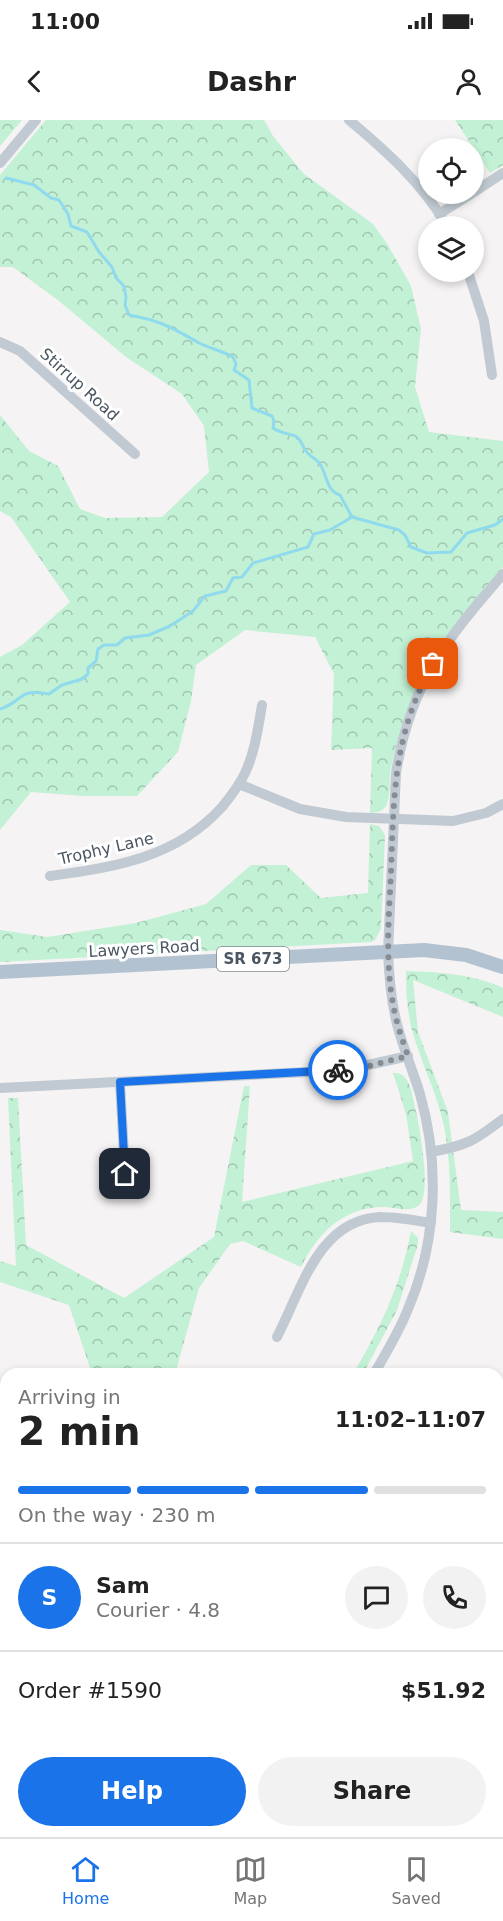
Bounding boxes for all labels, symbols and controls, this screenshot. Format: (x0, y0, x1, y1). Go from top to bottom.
text: 11:00 (30, 9, 100, 34)
icon: back (18, 65, 51, 98)
icon: person (452, 65, 485, 98)
text: Dashr (207, 66, 296, 97)
map controls (418, 138, 484, 282)
button: locate (418, 138, 484, 204)
button: layers (418, 216, 484, 282)
street label: Stirrup Road (36, 344, 123, 425)
pin (407, 638, 458, 689)
icon: bag (416, 647, 449, 680)
street label: Trophy Lane (56, 828, 156, 869)
street label: Lawyers Road (88, 936, 200, 961)
road number: SR 673 (217, 947, 289, 971)
courier (308, 1040, 368, 1100)
icon: bike (322, 1054, 355, 1087)
pin (99, 1148, 150, 1199)
icon: home (108, 1157, 141, 1190)
text: Arriving in (18, 1385, 121, 1409)
text: 11:02–11:07 (335, 1407, 486, 1432)
text: 2 min (18, 1409, 140, 1454)
text: On the way · 230 m (18, 1503, 216, 1527)
button: chat (345, 1566, 408, 1629)
button: phone (423, 1566, 486, 1629)
text: Sam (96, 1573, 150, 1598)
text: S (42, 1585, 57, 1610)
text: Courier · 4.8 (96, 1598, 220, 1622)
text: Order #1590 (18, 1678, 162, 1703)
text: $51.92 (401, 1678, 486, 1703)
button: Help (18, 1757, 246, 1826)
button: Share (258, 1757, 486, 1826)
tab: Home (62, 1853, 109, 1908)
tab: Map (234, 1853, 267, 1908)
tab: Saved (391, 1853, 441, 1908)

